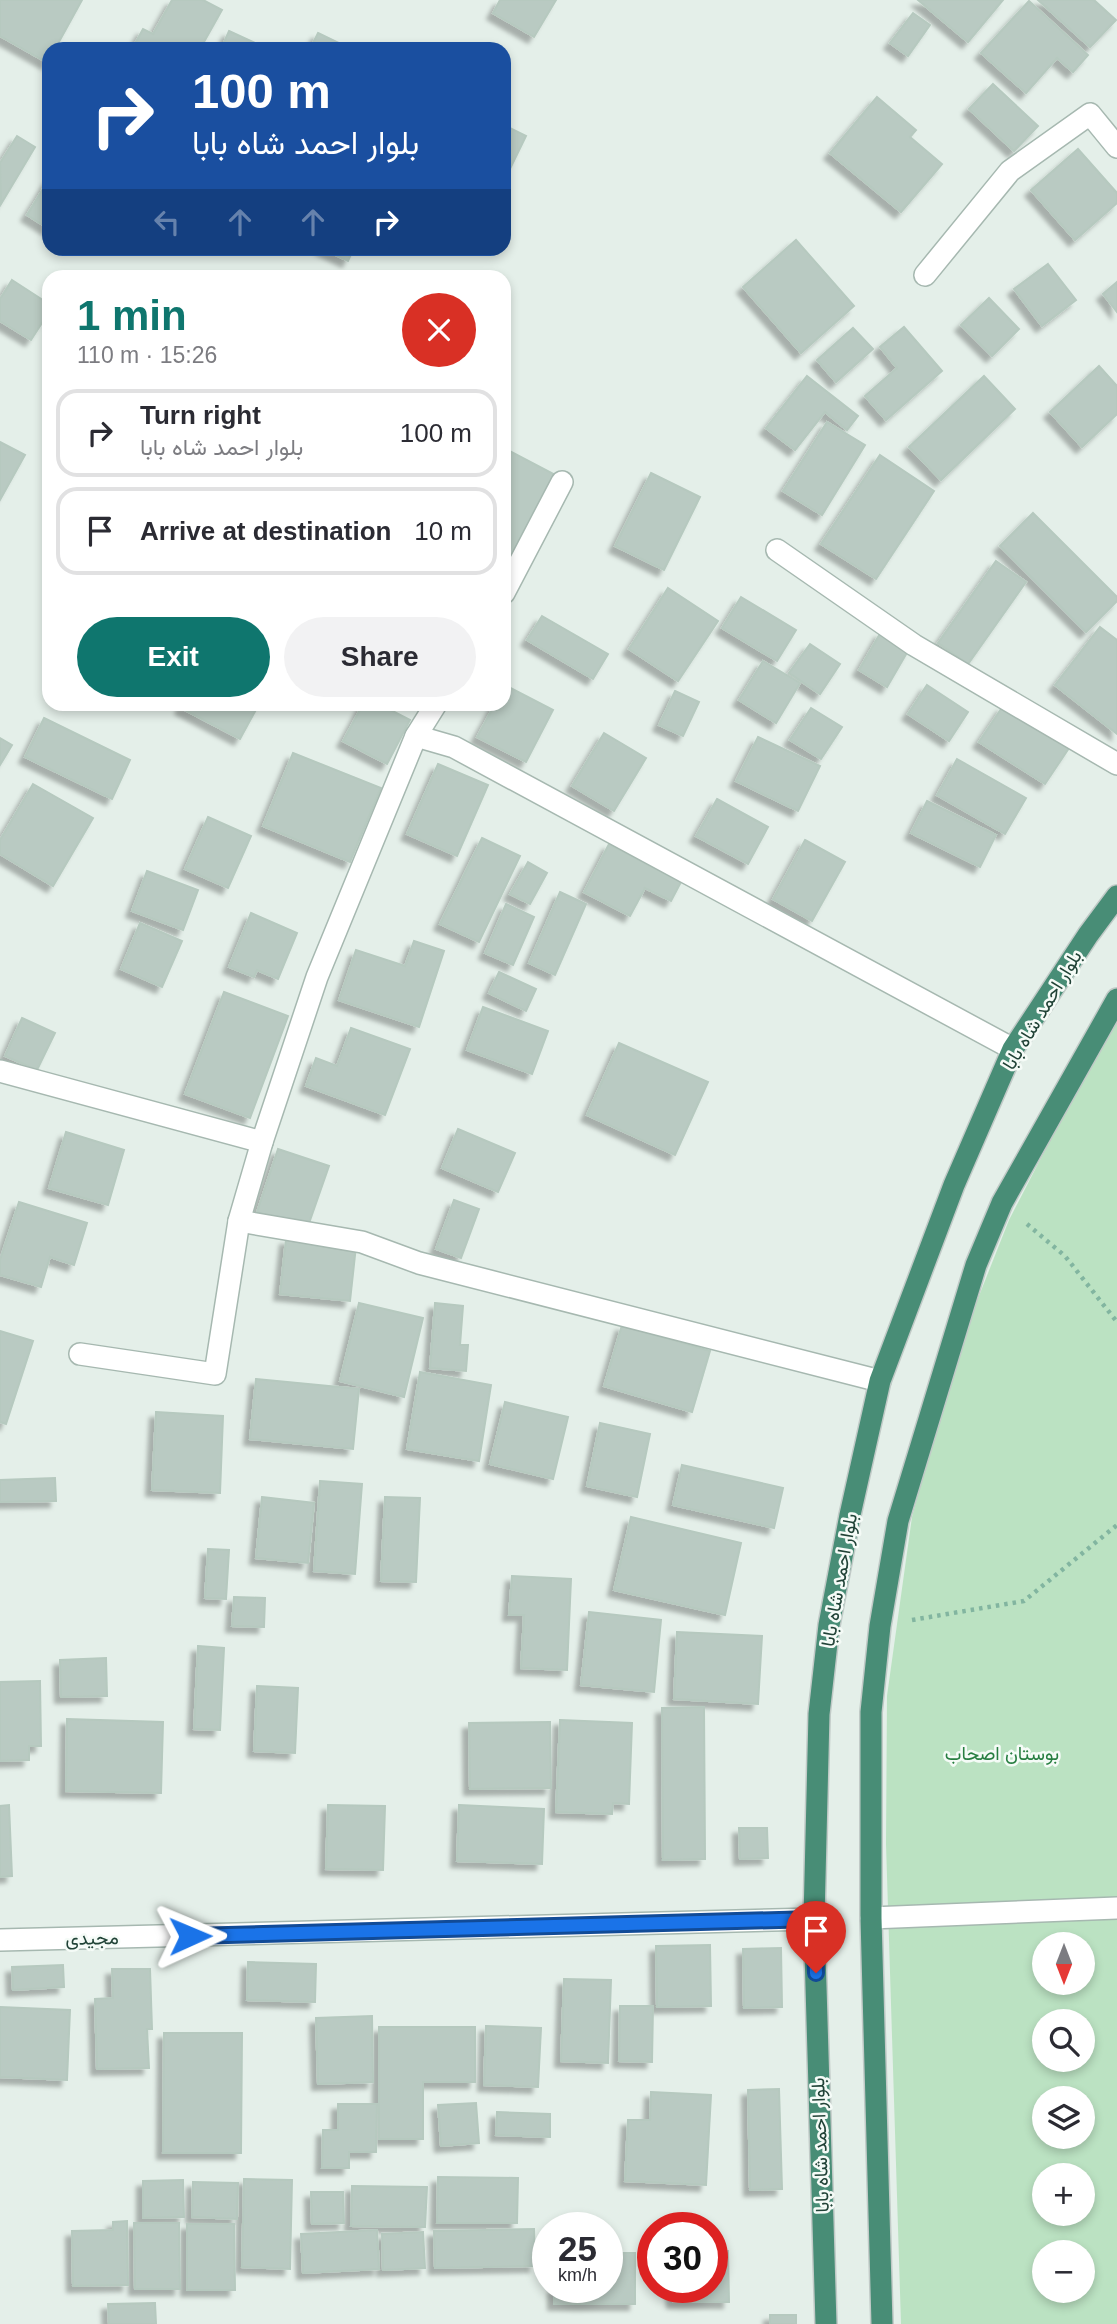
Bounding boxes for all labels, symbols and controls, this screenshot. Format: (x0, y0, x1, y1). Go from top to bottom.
text: 100 m (192, 64, 331, 118)
icon: right (77, 70, 168, 161)
text: بلوار احمد شاه بابا (192, 125, 419, 161)
icon: left (148, 203, 186, 241)
icon: ahead (221, 203, 259, 241)
icon: ahead (294, 203, 332, 241)
icon: right (367, 203, 405, 241)
text: 1 min (77, 292, 187, 339)
button: close (402, 293, 476, 367)
text: 110 m · 15:26 (77, 342, 217, 368)
text: Turn right (140, 400, 261, 430)
icon: right (81, 414, 119, 452)
text: 100 m (400, 418, 472, 448)
text: بلوار احمد شاه بابا (140, 434, 303, 460)
icon: arrive (81, 512, 119, 550)
text: Arrive at destination (140, 516, 391, 546)
text: 10 m (414, 516, 472, 546)
button: Exit (77, 617, 270, 697)
button: Share (284, 617, 476, 697)
street label: بلوار احمد شاه بابا (998, 947, 1087, 1074)
street label: بلوار احمد شاه بابا (817, 1512, 862, 1648)
park label: بوستان اصحاب (945, 1743, 1059, 1765)
position arrow (153, 1899, 227, 1973)
pin (786, 1901, 846, 1973)
icon: arrive (797, 1912, 835, 1950)
street label: مجیدی (65, 1927, 119, 1950)
north arrow (1032, 1932, 1096, 1995)
map controls (1032, 1932, 1095, 2303)
button: search (1032, 2009, 1095, 2072)
street label: بلوار احمد شاه بابا (807, 2077, 834, 2213)
button: layers (1032, 2086, 1095, 2149)
button: + (1032, 2163, 1095, 2226)
speed limit sign: 30 (637, 2212, 728, 2303)
text: 25 (558, 2229, 597, 2268)
button: − (1032, 2240, 1095, 2303)
text: km/h (558, 2265, 597, 2285)

